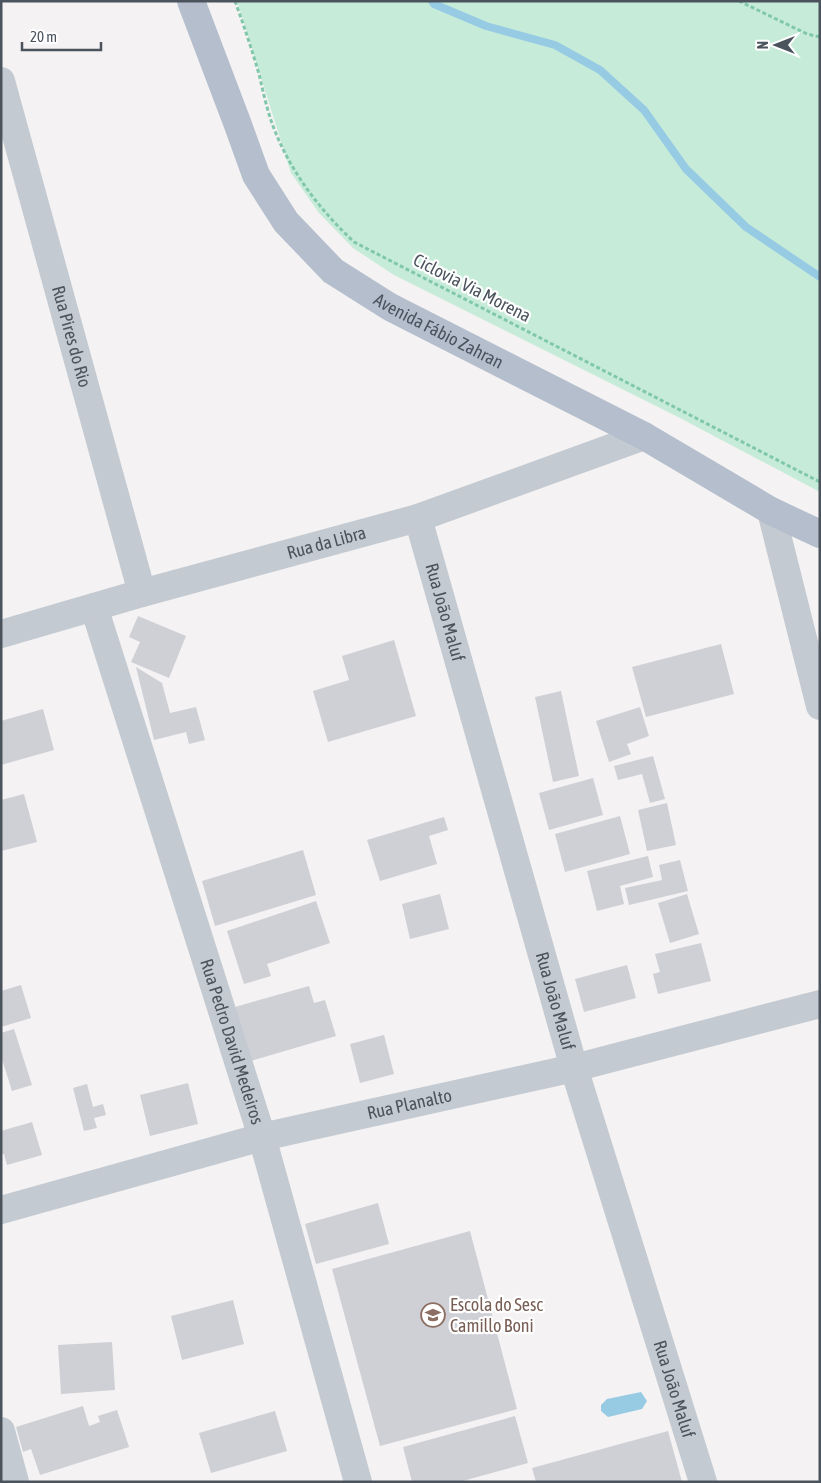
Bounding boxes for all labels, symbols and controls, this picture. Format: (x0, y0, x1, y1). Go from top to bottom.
scale bar (22, 20, 101, 52)
north arrow (751, 20, 801, 70)
text: 20 m (30, 28, 57, 45)
text: N (755, 41, 771, 49)
street label: Ciclovia Via Morena (410, 249, 534, 326)
street label: Rua Pires do Rio (48, 283, 96, 390)
street label: Avenida Fábio Zahran (370, 289, 507, 373)
street label: Rua da Libra (285, 522, 368, 563)
street label: Rua João Maluf (421, 561, 469, 664)
street label: Rua João Maluf (532, 949, 579, 1052)
street label: Rua Pedro David Medeiros (196, 956, 268, 1127)
street label: Rua Planalto (365, 1084, 454, 1123)
place label: Escola do Sesc Camillo Boni (450, 1294, 543, 1336)
school or university icon: Escola do Sesc Camillo Boni (420, 1302, 446, 1328)
street label: Rua João Maluf (649, 1338, 700, 1440)

